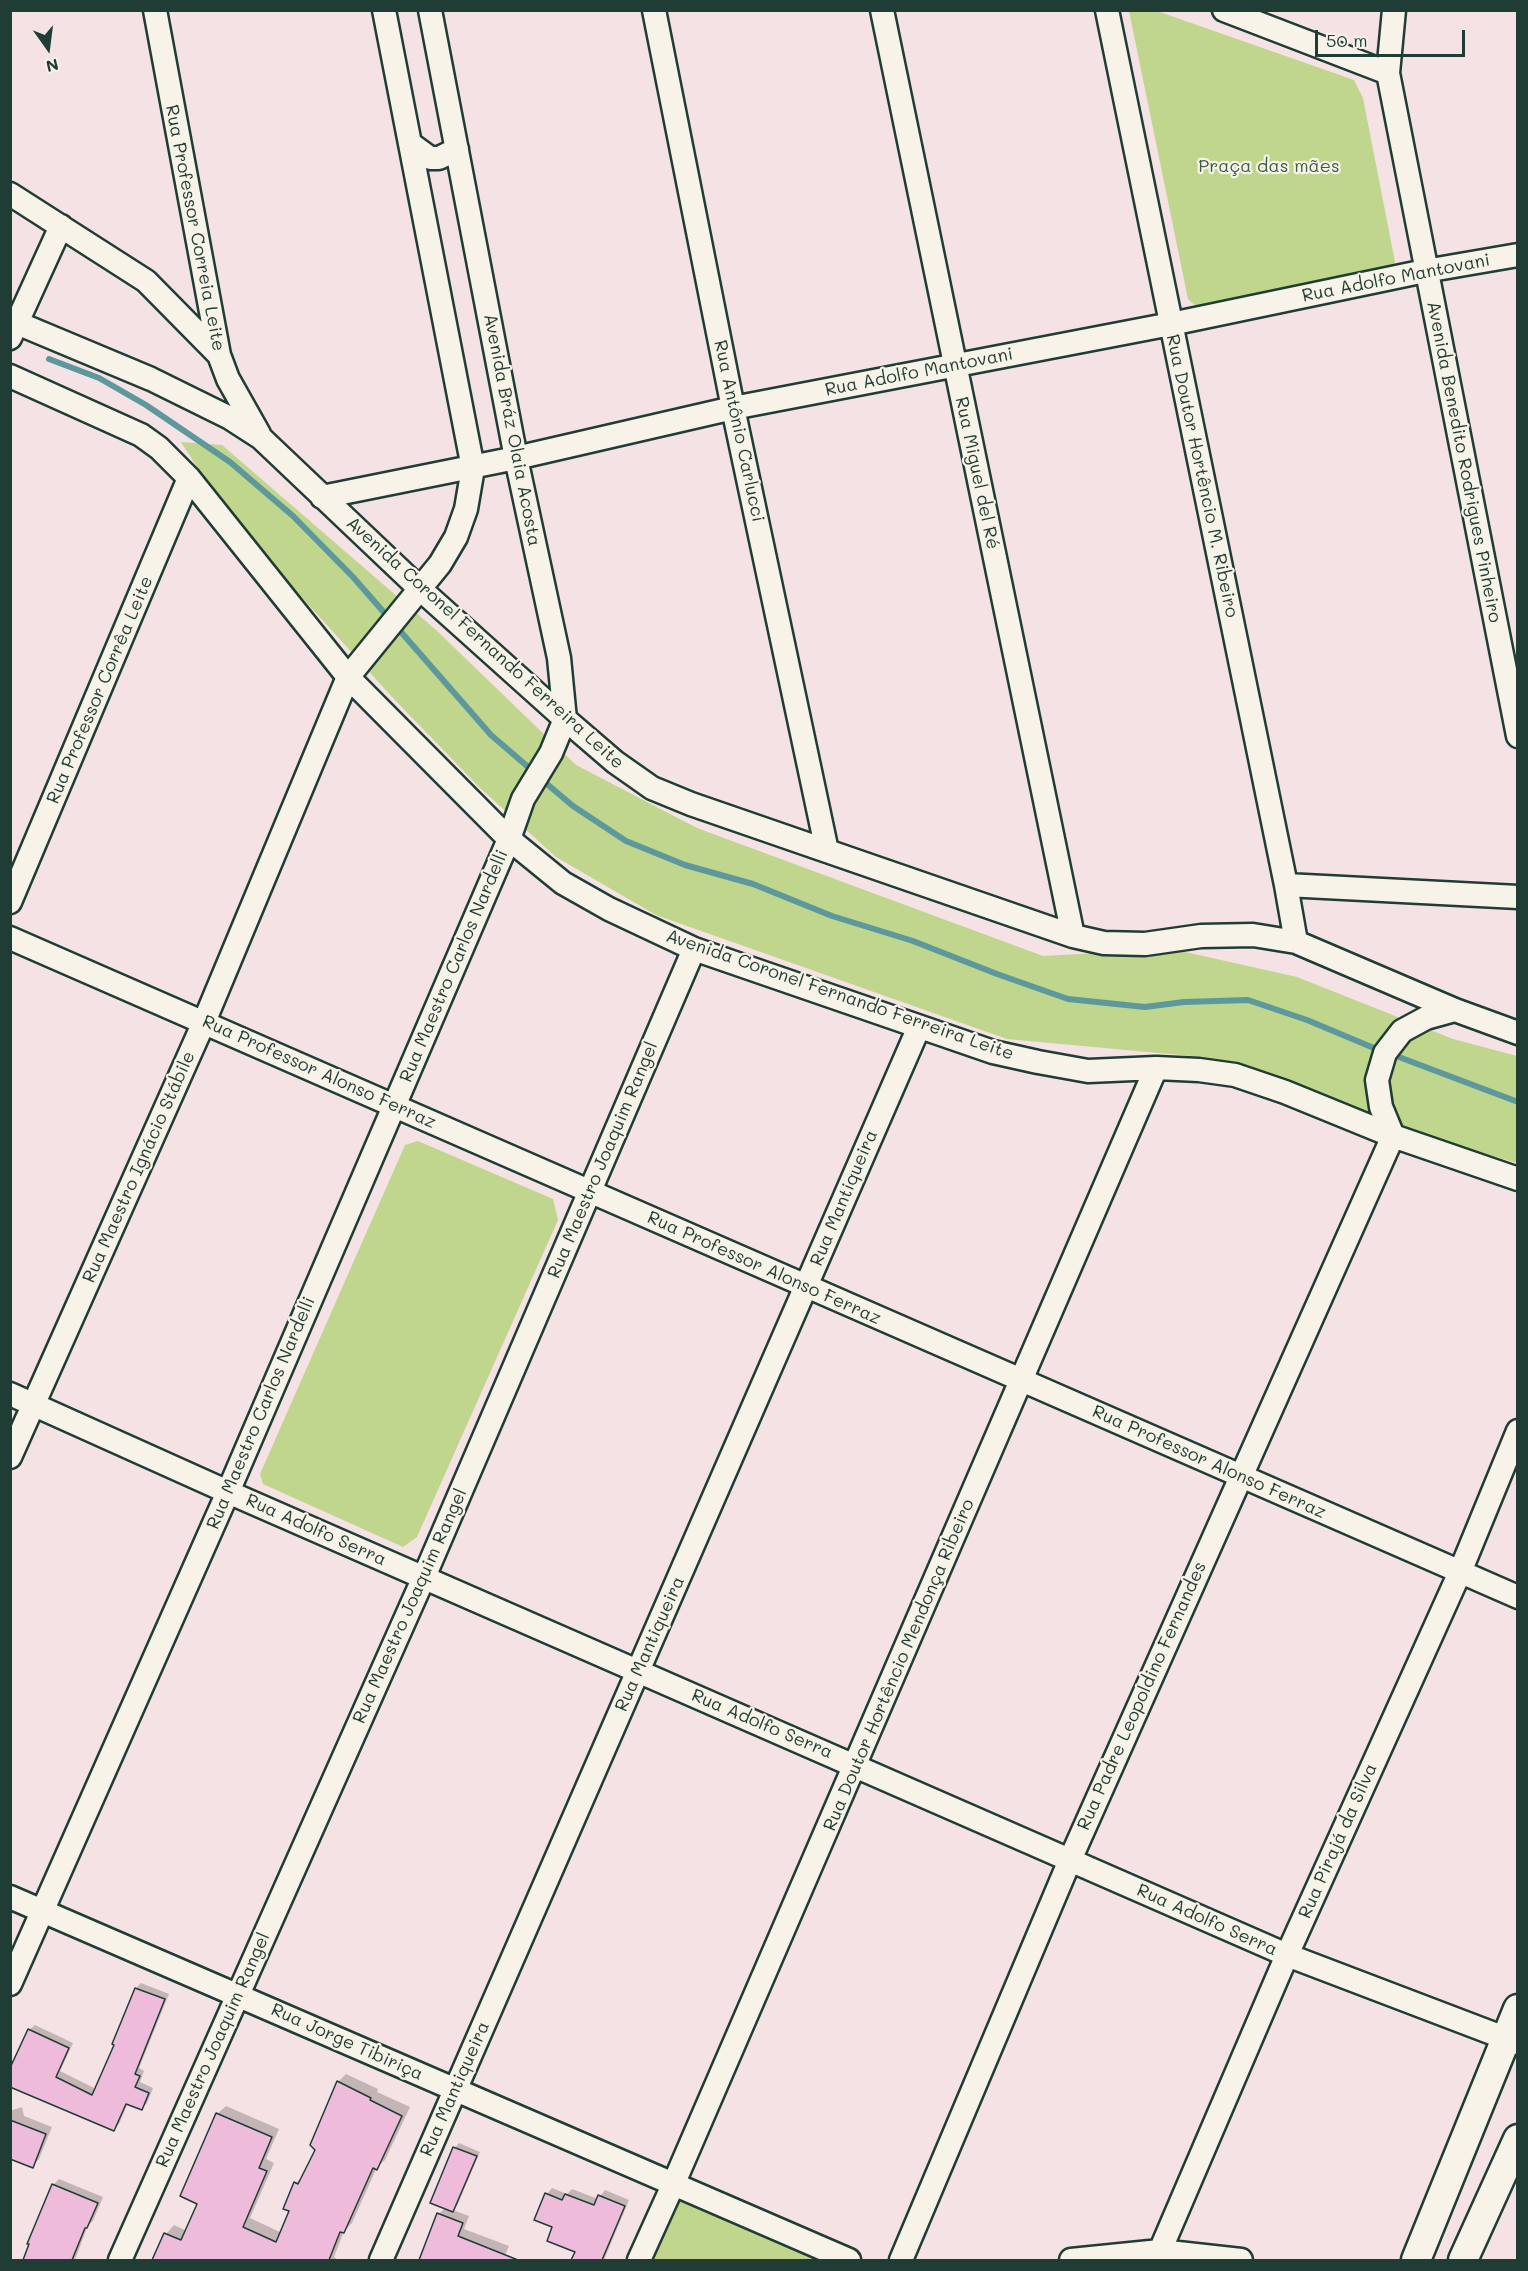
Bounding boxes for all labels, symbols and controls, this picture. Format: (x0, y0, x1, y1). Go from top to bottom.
north arrow (18, 18, 78, 78)
scale bar (1318, 18, 1468, 56)
text: 50 m (1326, 28, 1368, 52)
text: N (44, 54, 61, 78)
street label: Rua Professor Correia Leite (160, 103, 230, 353)
park label: Praça das mães (1198, 155, 1340, 177)
street label: Rua Adolfo Mantovani (1300, 249, 1492, 307)
street label: Avenida Benedito Rodrigues Pinheiro (1422, 299, 1506, 625)
street label: Avenida Bráz Olaia Acosta (479, 312, 545, 548)
street label: Rua Doutor Hortêncio M. Ribeiro (1161, 332, 1243, 620)
street label: Rua Antônio Carlucci (709, 338, 769, 524)
street label: Rua Adolfo Mantovani (823, 343, 1015, 401)
street label: Rua Miguel del Ré (950, 395, 1004, 551)
street label: Avenida Coronel Fernando Ferreira Leite (342, 512, 628, 774)
street label: Rua Professor Corrêa Leite (42, 573, 158, 807)
street label: Rua Maestro Carlos Nardelli (395, 846, 513, 1086)
street label: Avenida Coronel Fernando Ferreira Leite (663, 925, 1017, 1065)
street label: Rua Professor Alonso Ferraz (199, 1011, 439, 1133)
street label: Rua Maestro Joaquim Rangel (543, 1039, 663, 1281)
street label: Rua Maestro Ignácio Stábile (78, 1048, 200, 1286)
street label: Rua Mantiqueira (806, 1127, 882, 1269)
street label: Rua Professor Alonso Ferraz (644, 1207, 884, 1329)
street label: Rua Maestro Carlos Nardelli (202, 1293, 320, 1533)
street label: Rua Professor Alonso Ferraz (1089, 1401, 1329, 1523)
street label: Rua Maestro Joaquim Rangel (348, 1485, 472, 1727)
street label: Rua Adolfo Serra (242, 1489, 390, 1571)
street label: Rua Doutor Hortêncio Mendonça Ribeiro (819, 1496, 979, 1834)
street label: Rua Padre Leopoldino Fernandes (1073, 1558, 1211, 1834)
street label: Rua Mantiqueira (611, 1573, 689, 1715)
street label: Rua Adolfo Serra (688, 1684, 836, 1764)
street label: Rua Pirajá da Silva (1294, 1760, 1382, 1922)
street label: Rua Adolfo Serra (1133, 1879, 1281, 1961)
street label: Rua Maestro Joaquim Rangel (151, 1929, 275, 2171)
street label: Rua Jorge Tibiriça (268, 1999, 426, 2085)
street label: Rua Mantiqueira (416, 2018, 494, 2160)

